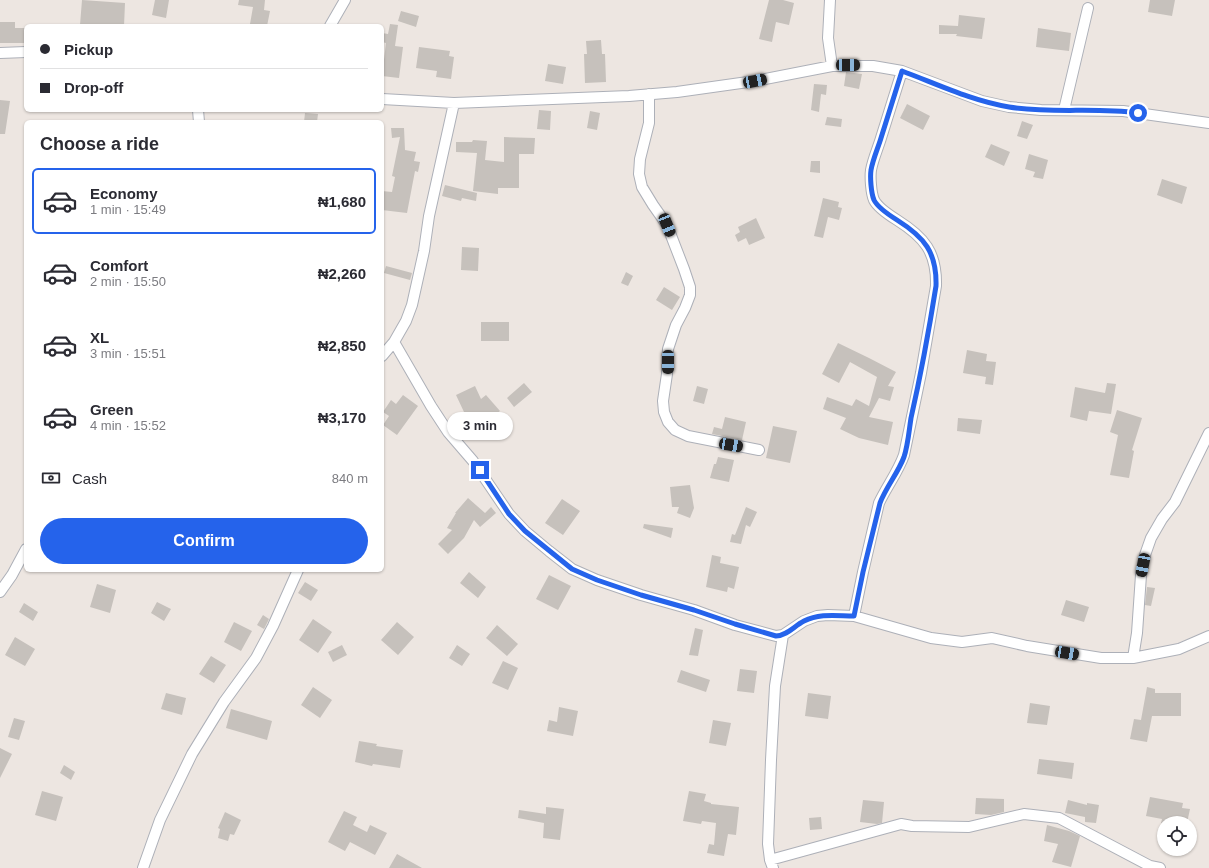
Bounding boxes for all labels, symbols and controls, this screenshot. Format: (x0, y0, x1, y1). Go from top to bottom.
text: Pickup (64, 41, 113, 58)
car (836, 59, 860, 71)
car (742, 73, 768, 89)
text: Drop-off (64, 79, 123, 96)
route start (1129, 104, 1147, 122)
text: Choose a ride (40, 134, 159, 154)
icon: car (42, 183, 78, 219)
text: Economy (90, 185, 158, 202)
text: ₦1,680 (318, 193, 366, 210)
text: 1 min · 15:49 (90, 202, 166, 217)
car (657, 212, 677, 238)
icon: car (42, 255, 78, 291)
text: Comfort (90, 257, 148, 274)
text: ₦2,260 (318, 265, 366, 282)
text: 2 min · 15:50 (90, 274, 166, 289)
icon: car (42, 327, 78, 363)
text: XL (90, 329, 109, 346)
text: ₦2,850 (318, 337, 366, 354)
text: 3 min · 15:51 (90, 346, 166, 361)
car (662, 350, 674, 374)
icon: car (42, 399, 78, 435)
text: Green (90, 401, 133, 418)
text: ₦3,170 (318, 409, 366, 426)
callout: 3 min (447, 412, 513, 440)
text: 4 min · 15:52 (90, 418, 166, 433)
text: 3 min (463, 418, 497, 433)
car (718, 437, 744, 453)
route end (471, 461, 489, 479)
icon: cash (40, 467, 62, 489)
text: Cash (72, 470, 107, 487)
text: 840 m (332, 471, 368, 486)
button: Confirm (40, 518, 368, 564)
car (1135, 552, 1151, 578)
car (1054, 645, 1080, 661)
map controls (1157, 816, 1197, 856)
button: locate (1157, 816, 1197, 856)

